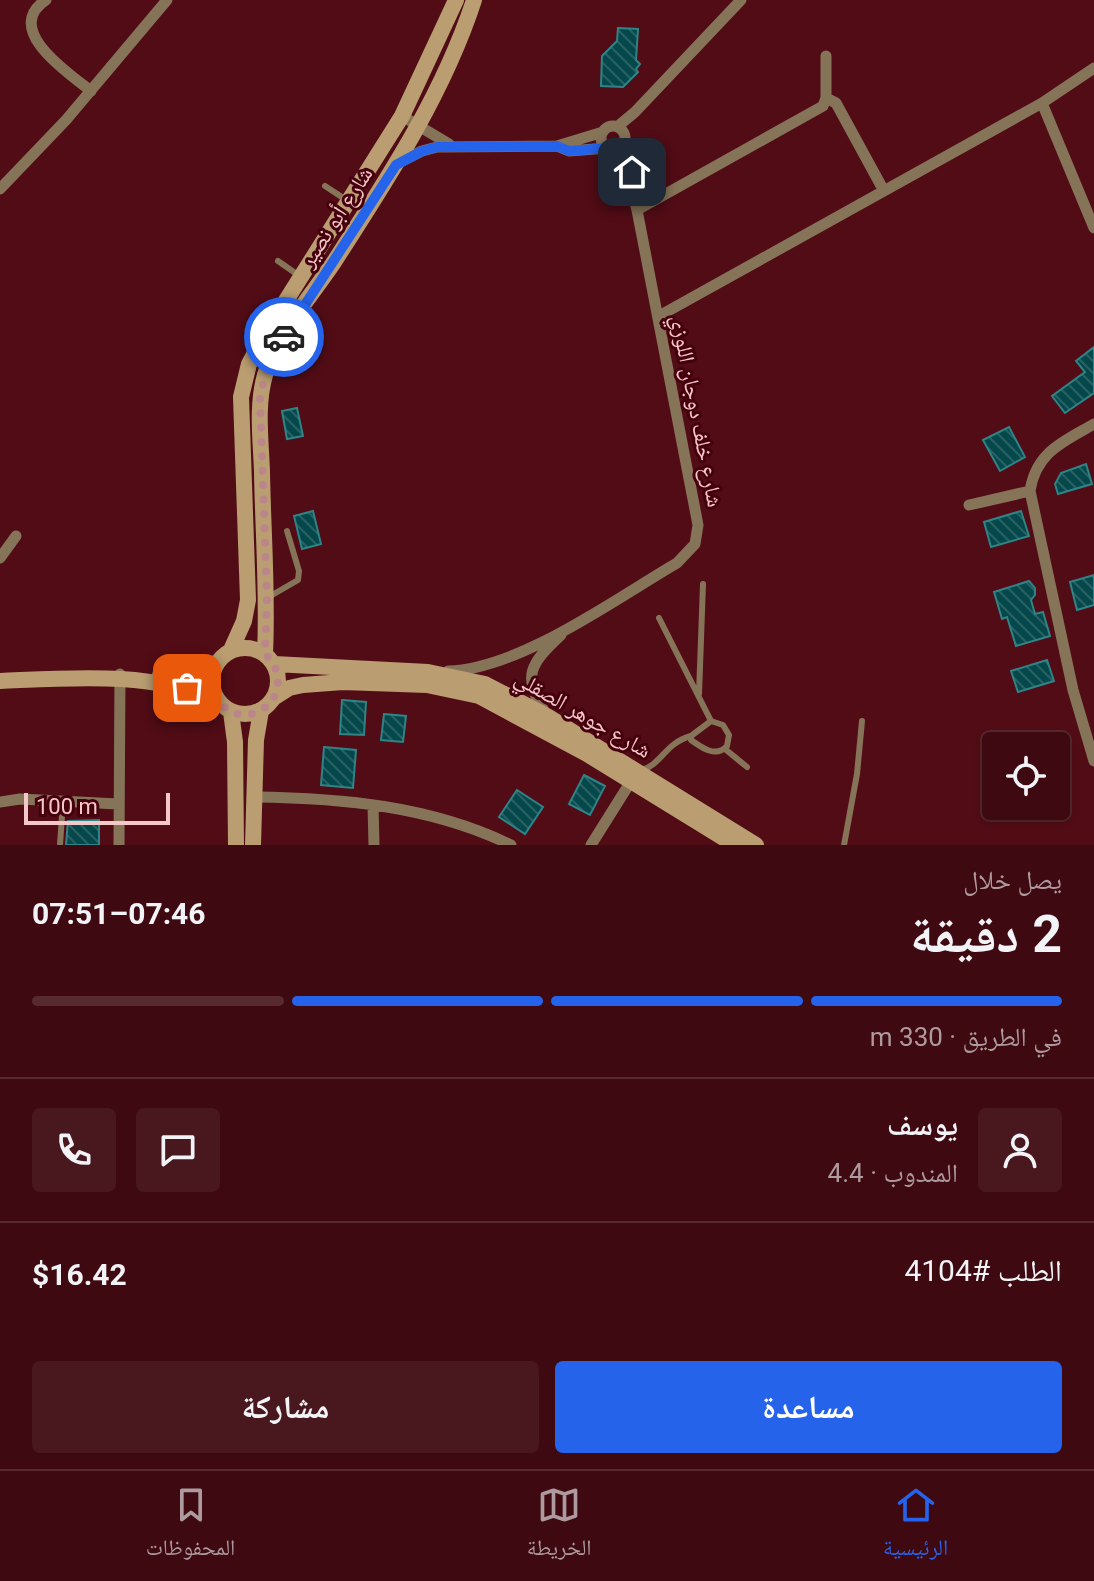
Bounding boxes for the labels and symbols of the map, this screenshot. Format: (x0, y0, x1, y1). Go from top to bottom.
pin (598, 138, 666, 206)
street label: شارع أبو نصير (293, 162, 378, 273)
courier (244, 297, 324, 377)
street label: شارع خلف دوجان اللوزي (662, 313, 728, 510)
pin (153, 654, 221, 722)
street label: شارع جوهر الصقلي (508, 665, 656, 767)
scale bar (24, 789, 170, 825)

